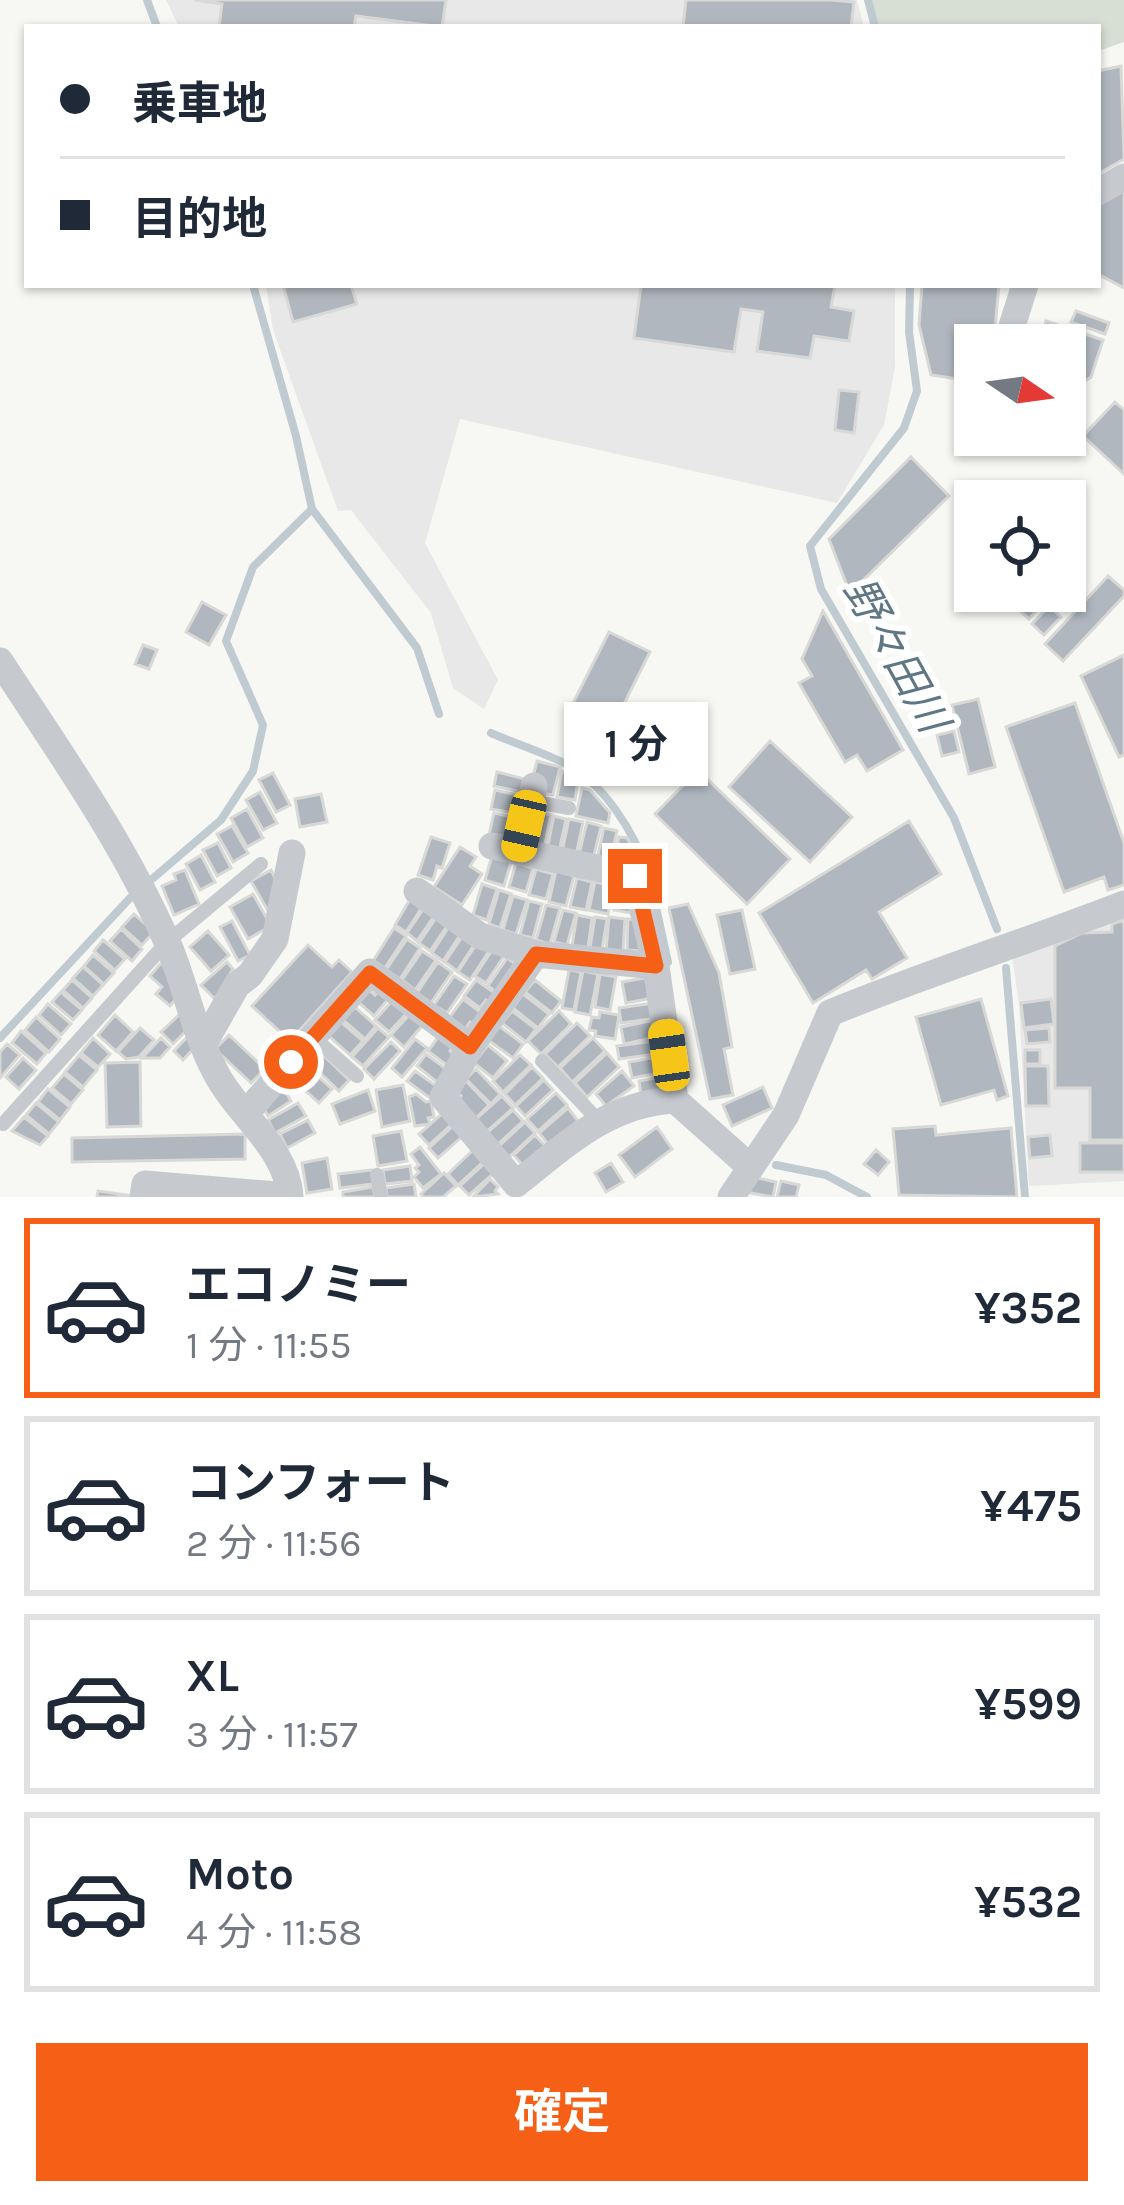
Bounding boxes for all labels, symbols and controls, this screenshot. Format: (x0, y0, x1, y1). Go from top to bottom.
text: 乗車地 (132, 78, 267, 130)
text: 目的地 (132, 193, 267, 245)
north arrow (954, 324, 1086, 456)
map controls (954, 324, 1086, 612)
button: locate (954, 480, 1086, 612)
water label: 野々田川 (833, 569, 961, 744)
callout: 1 分 (563, 702, 707, 786)
text: 1 分 (605, 721, 667, 767)
car (498, 787, 550, 865)
route end (608, 849, 662, 903)
car (646, 1017, 692, 1093)
route start (264, 1035, 318, 1089)
icon: car (42, 1254, 150, 1362)
text: エコノミー (186, 1259, 411, 1311)
text: ¥352 (974, 1282, 1082, 1334)
text: 1 分 · 11:55 (186, 1322, 351, 1368)
icon: car (42, 1452, 150, 1560)
text: コンフォート (186, 1457, 455, 1509)
text: ¥475 (980, 1480, 1082, 1532)
text: 2 分 · 11:56 (186, 1520, 361, 1566)
icon: car (42, 1650, 150, 1758)
text: XL (186, 1650, 239, 1702)
text: ¥599 (975, 1678, 1082, 1730)
text: 3 分 · 11:57 (186, 1711, 358, 1757)
icon: car (42, 1848, 150, 1956)
text: Moto (186, 1848, 294, 1900)
text: ¥532 (974, 1876, 1082, 1928)
text: 4 分 · 11:58 (186, 1909, 362, 1955)
button: 確定 (36, 2043, 1088, 2181)

